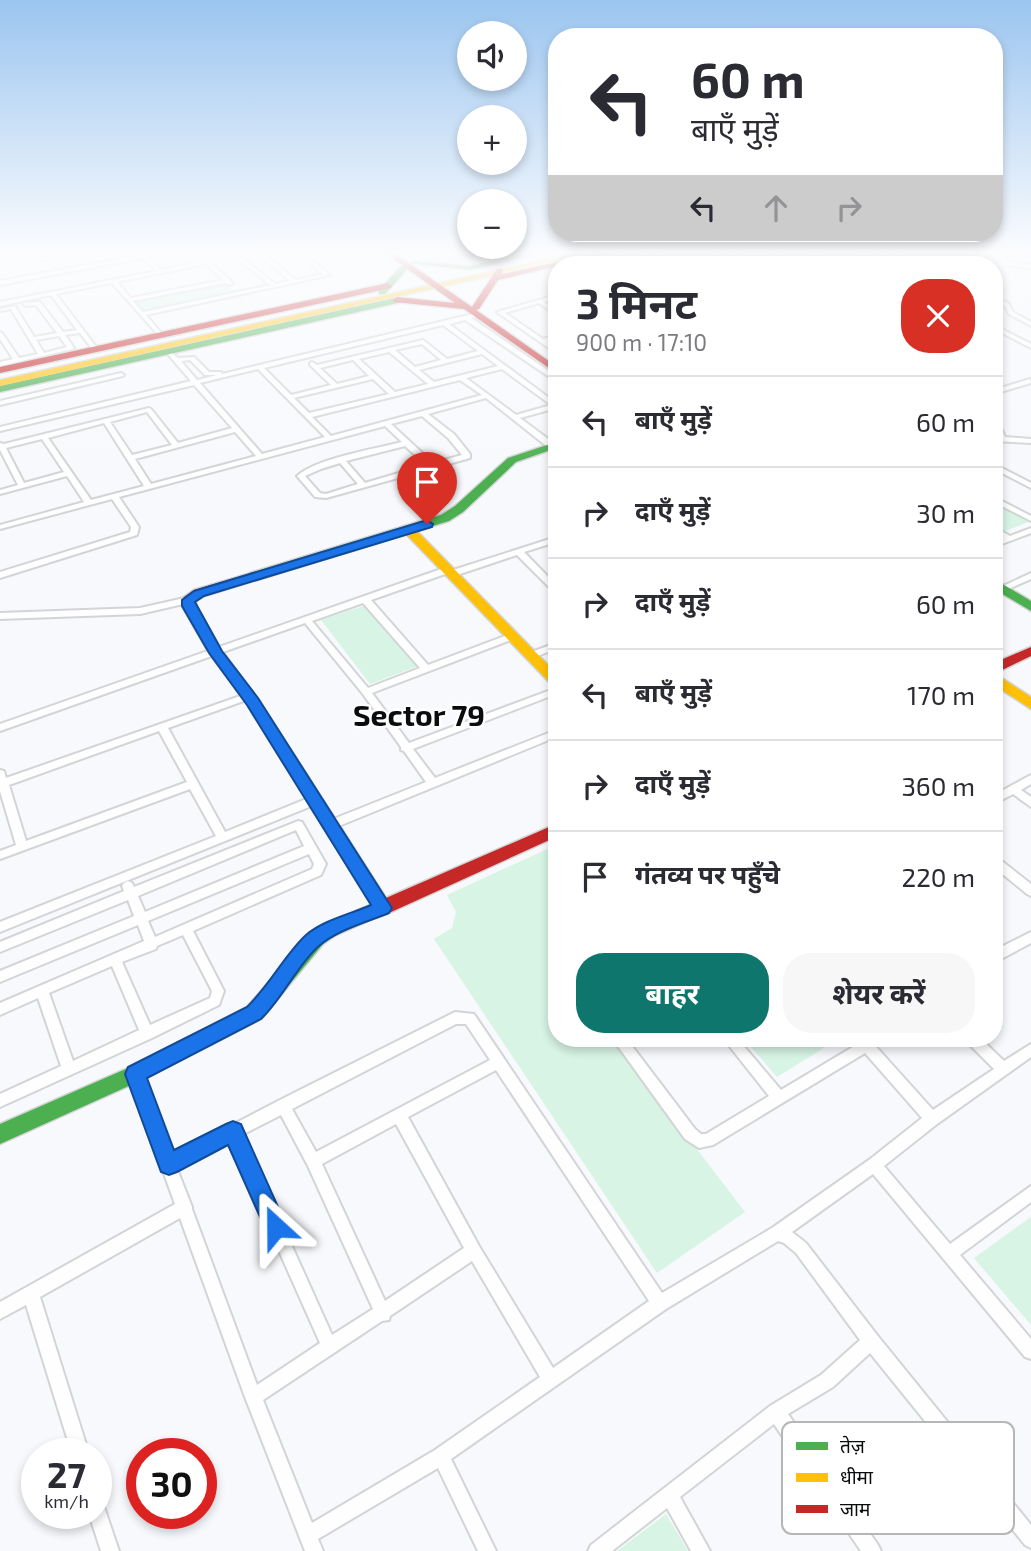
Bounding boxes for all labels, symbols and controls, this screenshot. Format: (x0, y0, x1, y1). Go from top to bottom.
map controls (457, 21, 527, 259)
button: sound (457, 21, 527, 91)
text: 60 m (691, 49, 805, 108)
icon: left (576, 56, 667, 147)
button: + (457, 105, 527, 175)
text: बाएँ मुड़ें (691, 109, 779, 147)
button: − (457, 189, 527, 259)
icon: left (684, 189, 722, 227)
icon: ahead (757, 189, 795, 227)
icon: right (830, 189, 868, 227)
text: 3 मिनट (576, 277, 697, 327)
button: close (901, 279, 975, 353)
text: 900 m · 17:10 (576, 328, 707, 356)
icon: left (576, 403, 614, 441)
text: बाएँ मुड़ें (635, 403, 712, 434)
text: 60 m (916, 406, 975, 437)
pin (397, 452, 457, 524)
icon: arrive (408, 463, 446, 501)
icon: right (576, 494, 614, 532)
text: दाएँ मुड़ें (635, 494, 710, 525)
text: 30 m (916, 497, 975, 528)
icon: right (576, 585, 614, 623)
text: दाएँ मुड़ें (635, 585, 710, 616)
text: 60 m (916, 588, 975, 619)
icon: left (576, 676, 614, 714)
text: बाएँ मुड़ें (635, 676, 712, 707)
text: 170 m (907, 679, 975, 710)
district label: Sector 79 (353, 696, 485, 732)
icon: right (576, 767, 614, 805)
text: दाएँ मुड़ें (635, 767, 710, 798)
text: 360 m (901, 770, 975, 801)
icon: arrive (576, 858, 614, 896)
text: गंतव्य पर पहुँचे (635, 858, 780, 889)
text: 220 m (902, 861, 975, 892)
button: बाहर (576, 953, 769, 1033)
button: शेयर करें (783, 953, 975, 1033)
position arrow (239, 1190, 313, 1264)
legend (782, 1422, 1014, 1534)
text: तेज़ (840, 1434, 866, 1457)
speed limit sign: 30 (126, 1438, 217, 1529)
text: 27 (47, 1453, 86, 1495)
text: धीमा (840, 1465, 874, 1488)
text: km/h (44, 1490, 89, 1512)
text: जाम (840, 1497, 871, 1520)

